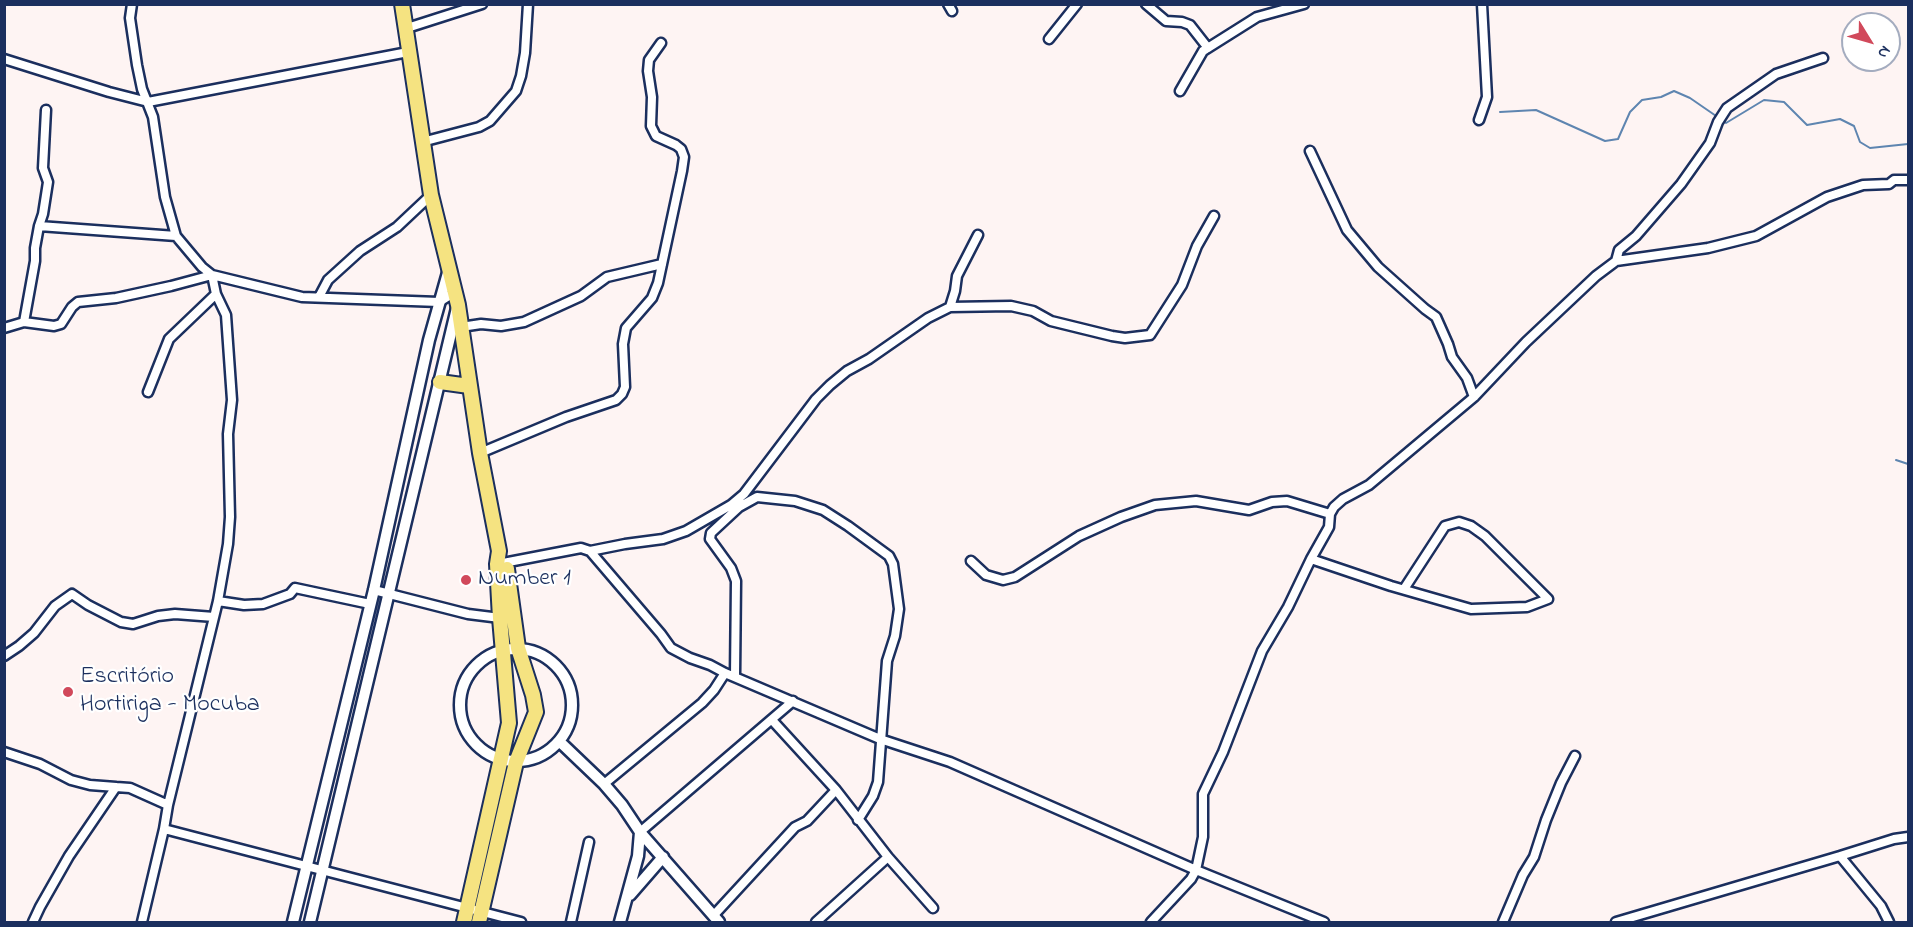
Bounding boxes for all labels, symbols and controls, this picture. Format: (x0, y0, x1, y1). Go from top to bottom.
north arrow (1841, 12, 1901, 72)
text: N (1871, 40, 1897, 63)
place label: Number 1 (478, 566, 571, 594)
marker: Number 1 (459, 573, 473, 587)
place label: Escritório Hortiriga - Mocuba (80, 664, 260, 720)
marker: Escritório Hortiriga - Mocuba (61, 685, 75, 699)

